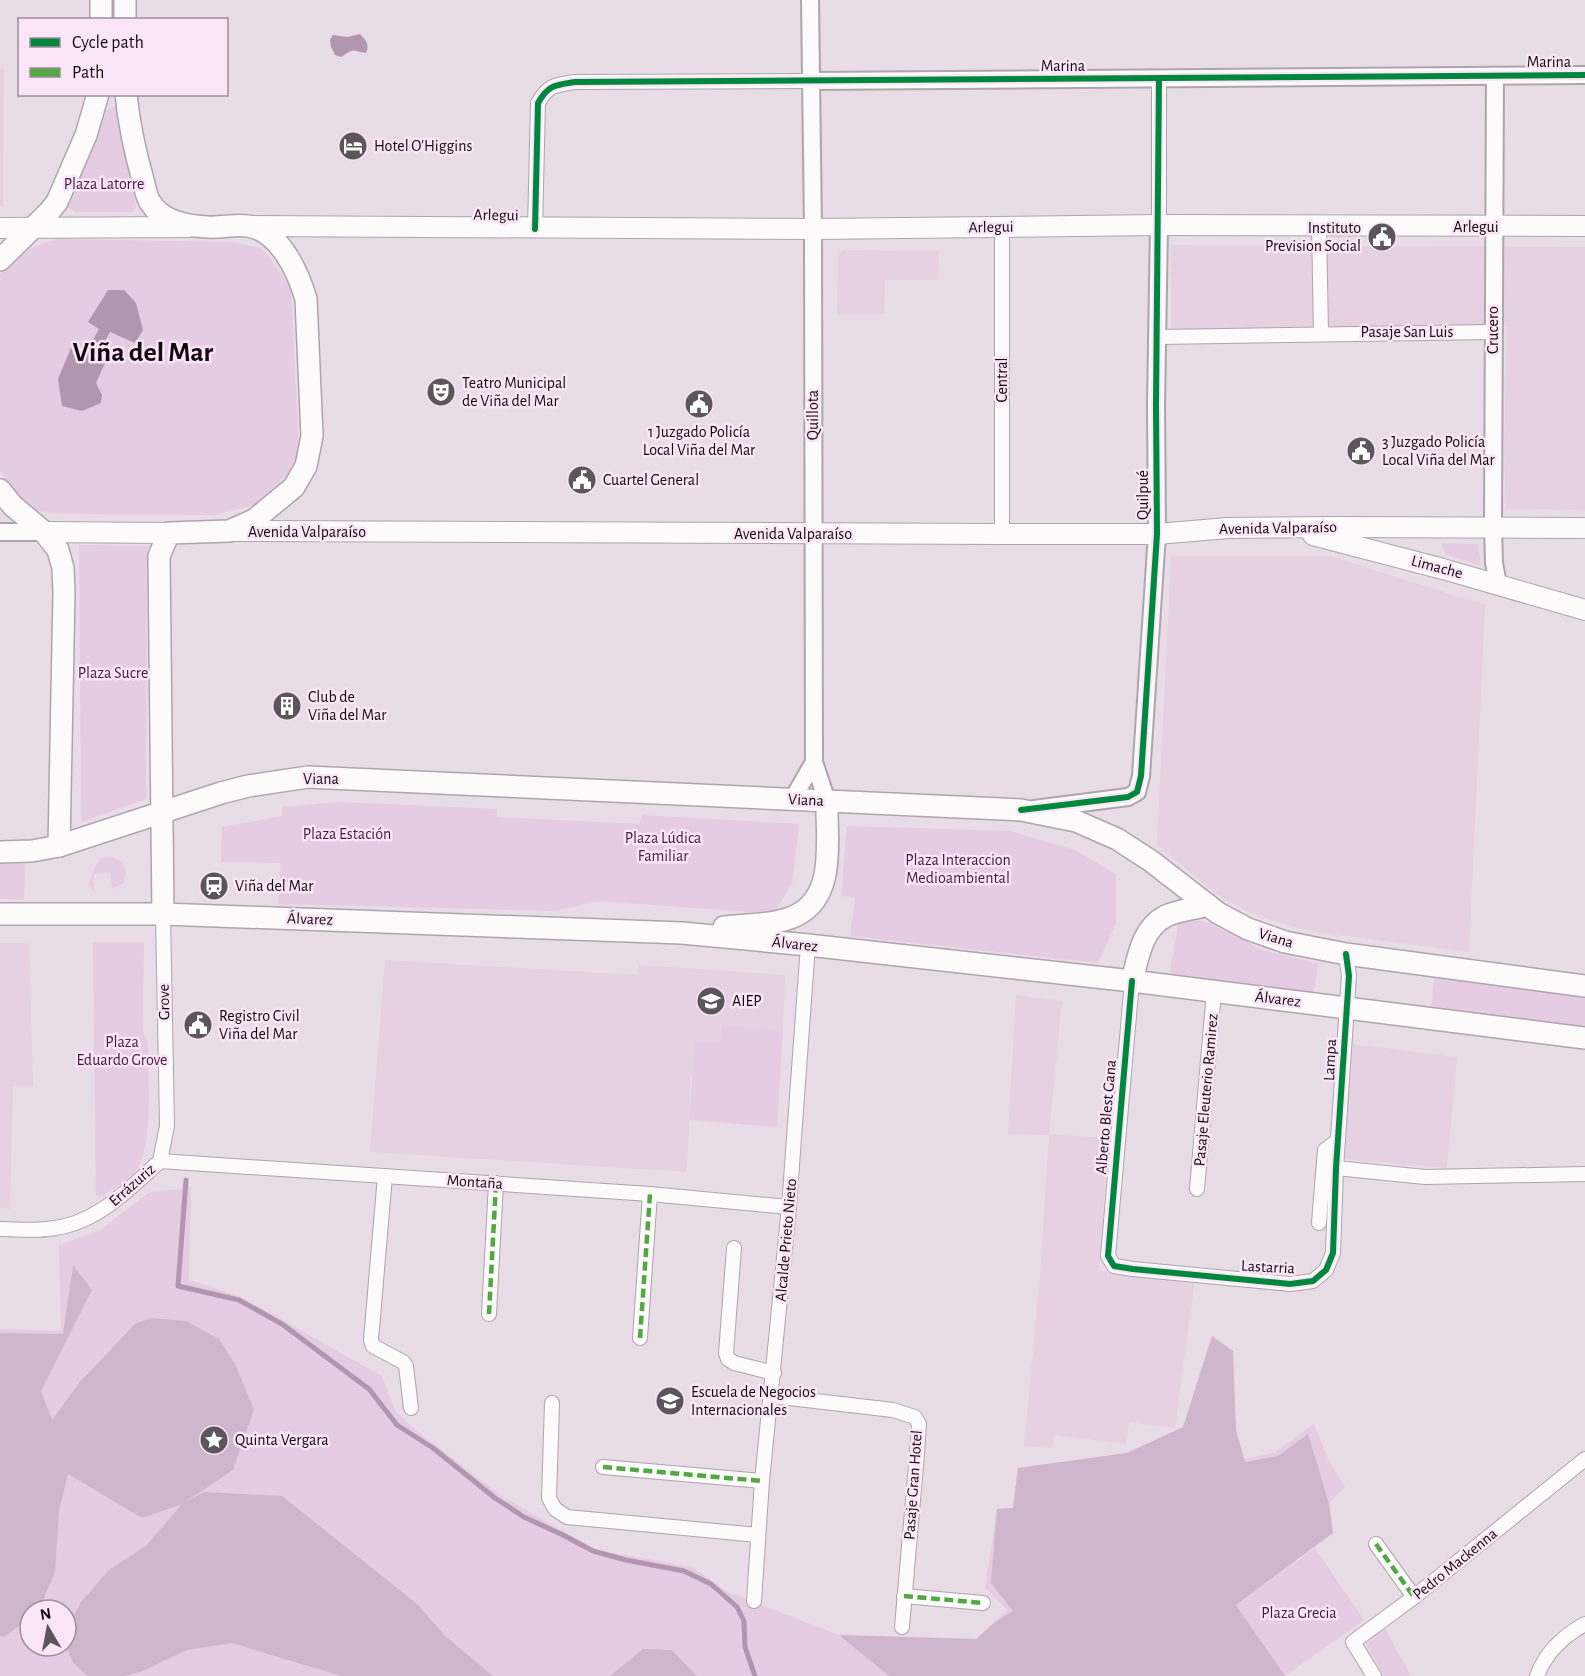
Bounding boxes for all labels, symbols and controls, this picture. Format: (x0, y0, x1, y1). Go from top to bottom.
legend (18, 18, 228, 96)
text: Cycle path (72, 34, 144, 52)
street label: Marina (1527, 54, 1571, 70)
street label: Marina (1041, 58, 1085, 74)
text: Path (72, 64, 104, 82)
hotel icon: Hotel O'Higgins (337, 130, 369, 162)
place label: Hotel O'Higgins (374, 138, 472, 154)
park label: Plaza Latorre (64, 176, 144, 192)
street label: Arlegui (473, 207, 519, 223)
street label: Arlegui (968, 219, 1014, 235)
street label: Arlegui (1453, 219, 1499, 235)
place label: Instituto Prevision Social (1265, 220, 1361, 254)
public building icon: Instituto Prevision Social (1366, 221, 1398, 253)
street label: Crucero (1485, 306, 1501, 354)
street label: Pasaje San Luis (1361, 324, 1453, 341)
district label: Viña del Mar (73, 339, 214, 367)
street label: Central (994, 357, 1010, 403)
place label: Teatro Municipal de Viña del Mar (462, 375, 566, 409)
theatre icon: Teatro Municipal de Viña del Mar (425, 376, 457, 408)
public building icon: 1 Juzgado Policía Local Viña del Mar (683, 388, 715, 420)
street label: Quillota (805, 390, 822, 440)
place label: 1 Juzgado Policía Local Viña del Mar (643, 424, 756, 458)
place label: 3 Juzgado Policía Local Viña del Mar (1382, 434, 1495, 468)
public building icon: 3 Juzgado Policía Local Viña del Mar (1345, 435, 1377, 467)
public building icon: Cuartel General (566, 464, 598, 496)
street label: Quilpué (1135, 470, 1152, 520)
place label: Cuartel General (603, 472, 699, 488)
street label: Avenida Valparaíso (1219, 519, 1337, 537)
street label: Avenida Valparaíso (248, 524, 366, 540)
street label: Avenida Valparaíso (734, 526, 852, 542)
street label: Limache (1410, 552, 1464, 582)
park label: Plaza Sucre (78, 665, 148, 681)
place label: Club de Viña del Mar (308, 689, 387, 723)
building icon: Club de Viña del Mar (271, 690, 303, 722)
street label: Viana (303, 771, 339, 787)
street label: Viana (788, 791, 824, 809)
park label: Plaza Estación (303, 826, 391, 842)
park label: Plaza Lúdica Familiar (625, 830, 701, 864)
park label: Plaza Interaccion Medioambiental (905, 852, 1011, 886)
station icon: Viña del Mar (198, 870, 230, 902)
place label: Viña del Mar (235, 878, 314, 894)
street label: Álvarez (287, 908, 334, 928)
street label: Viana (1257, 925, 1295, 951)
street label: Álvarez (771, 932, 819, 954)
street label: Grove (156, 984, 172, 1020)
school or university icon: AIEP (695, 985, 727, 1017)
street label: Álvarez (1254, 986, 1302, 1010)
place label: AIEP (732, 993, 762, 1009)
place label: Registro Civil Viña del Mar (219, 1008, 300, 1042)
public building icon: Registro Civil Viña del Mar (182, 1009, 214, 1041)
street label: Pasaje Eleuterio Ramirez (1191, 1012, 1222, 1167)
park label: Plaza Eduardo Grove (77, 1034, 167, 1068)
street label: Lampa (1321, 1038, 1339, 1082)
street label: Alberto Blest Gana (1093, 1059, 1119, 1175)
street label: Errázuriz (106, 1161, 158, 1209)
street label: Montaña (446, 1172, 504, 1192)
street label: Alcalde Prieto Nieto (773, 1178, 799, 1302)
street label: Lastarria (1241, 1258, 1295, 1276)
place label: Escuela de Negocios Internacionales (691, 1384, 816, 1418)
school or university icon: Escuela de Negocios Internacionales (654, 1385, 686, 1417)
place icon: Quinta Vergara (198, 1424, 230, 1456)
street label: Pasaje Gran Hotel (901, 1430, 926, 1540)
place label: Quinta Vergara (235, 1432, 329, 1449)
street label: Pedro Mackenna (1410, 1525, 1500, 1603)
north arrow (18, 1598, 78, 1658)
text: N (39, 1605, 52, 1623)
park label: Plaza Grecia (1261, 1605, 1337, 1621)

